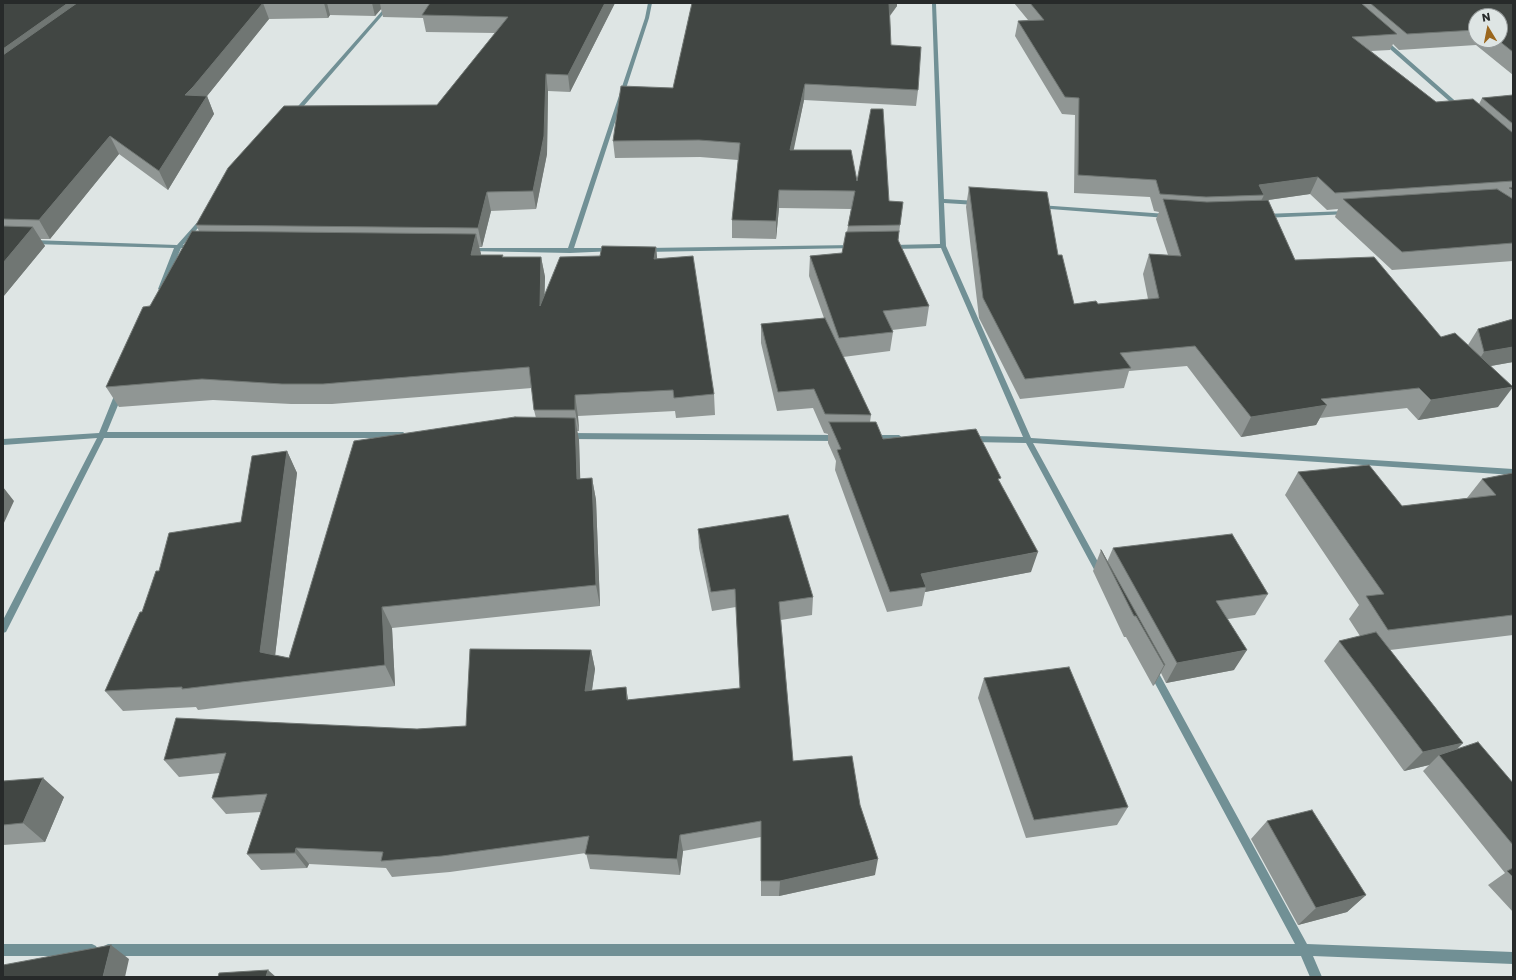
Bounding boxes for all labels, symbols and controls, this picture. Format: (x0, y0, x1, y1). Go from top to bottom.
north arrow (1468, 8, 1508, 48)
text: N (1481, 9, 1492, 26)

